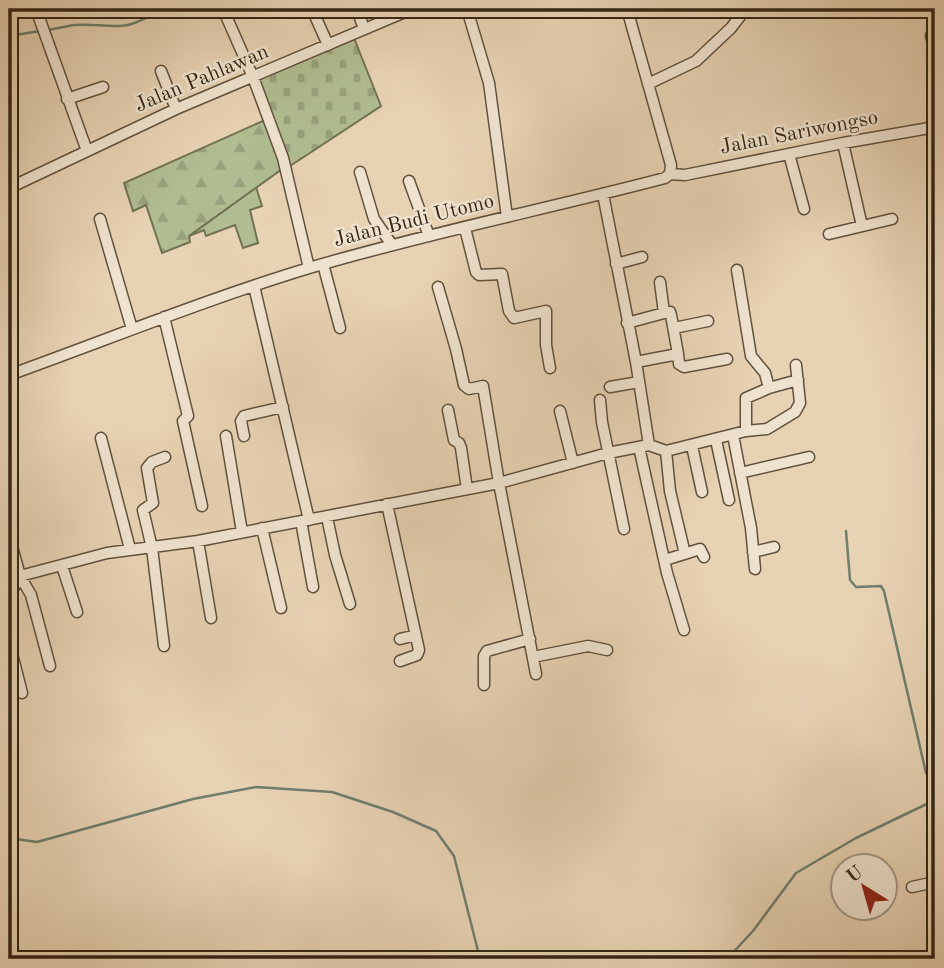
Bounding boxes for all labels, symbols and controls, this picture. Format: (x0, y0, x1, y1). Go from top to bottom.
street label: Jalan Pahlawan (132, 41, 272, 117)
street label: Jalan Sariwongso (718, 107, 880, 159)
street label: Jalan Budi Utomo (332, 191, 496, 251)
north arrow (828, 852, 898, 922)
text: U (844, 863, 867, 888)

